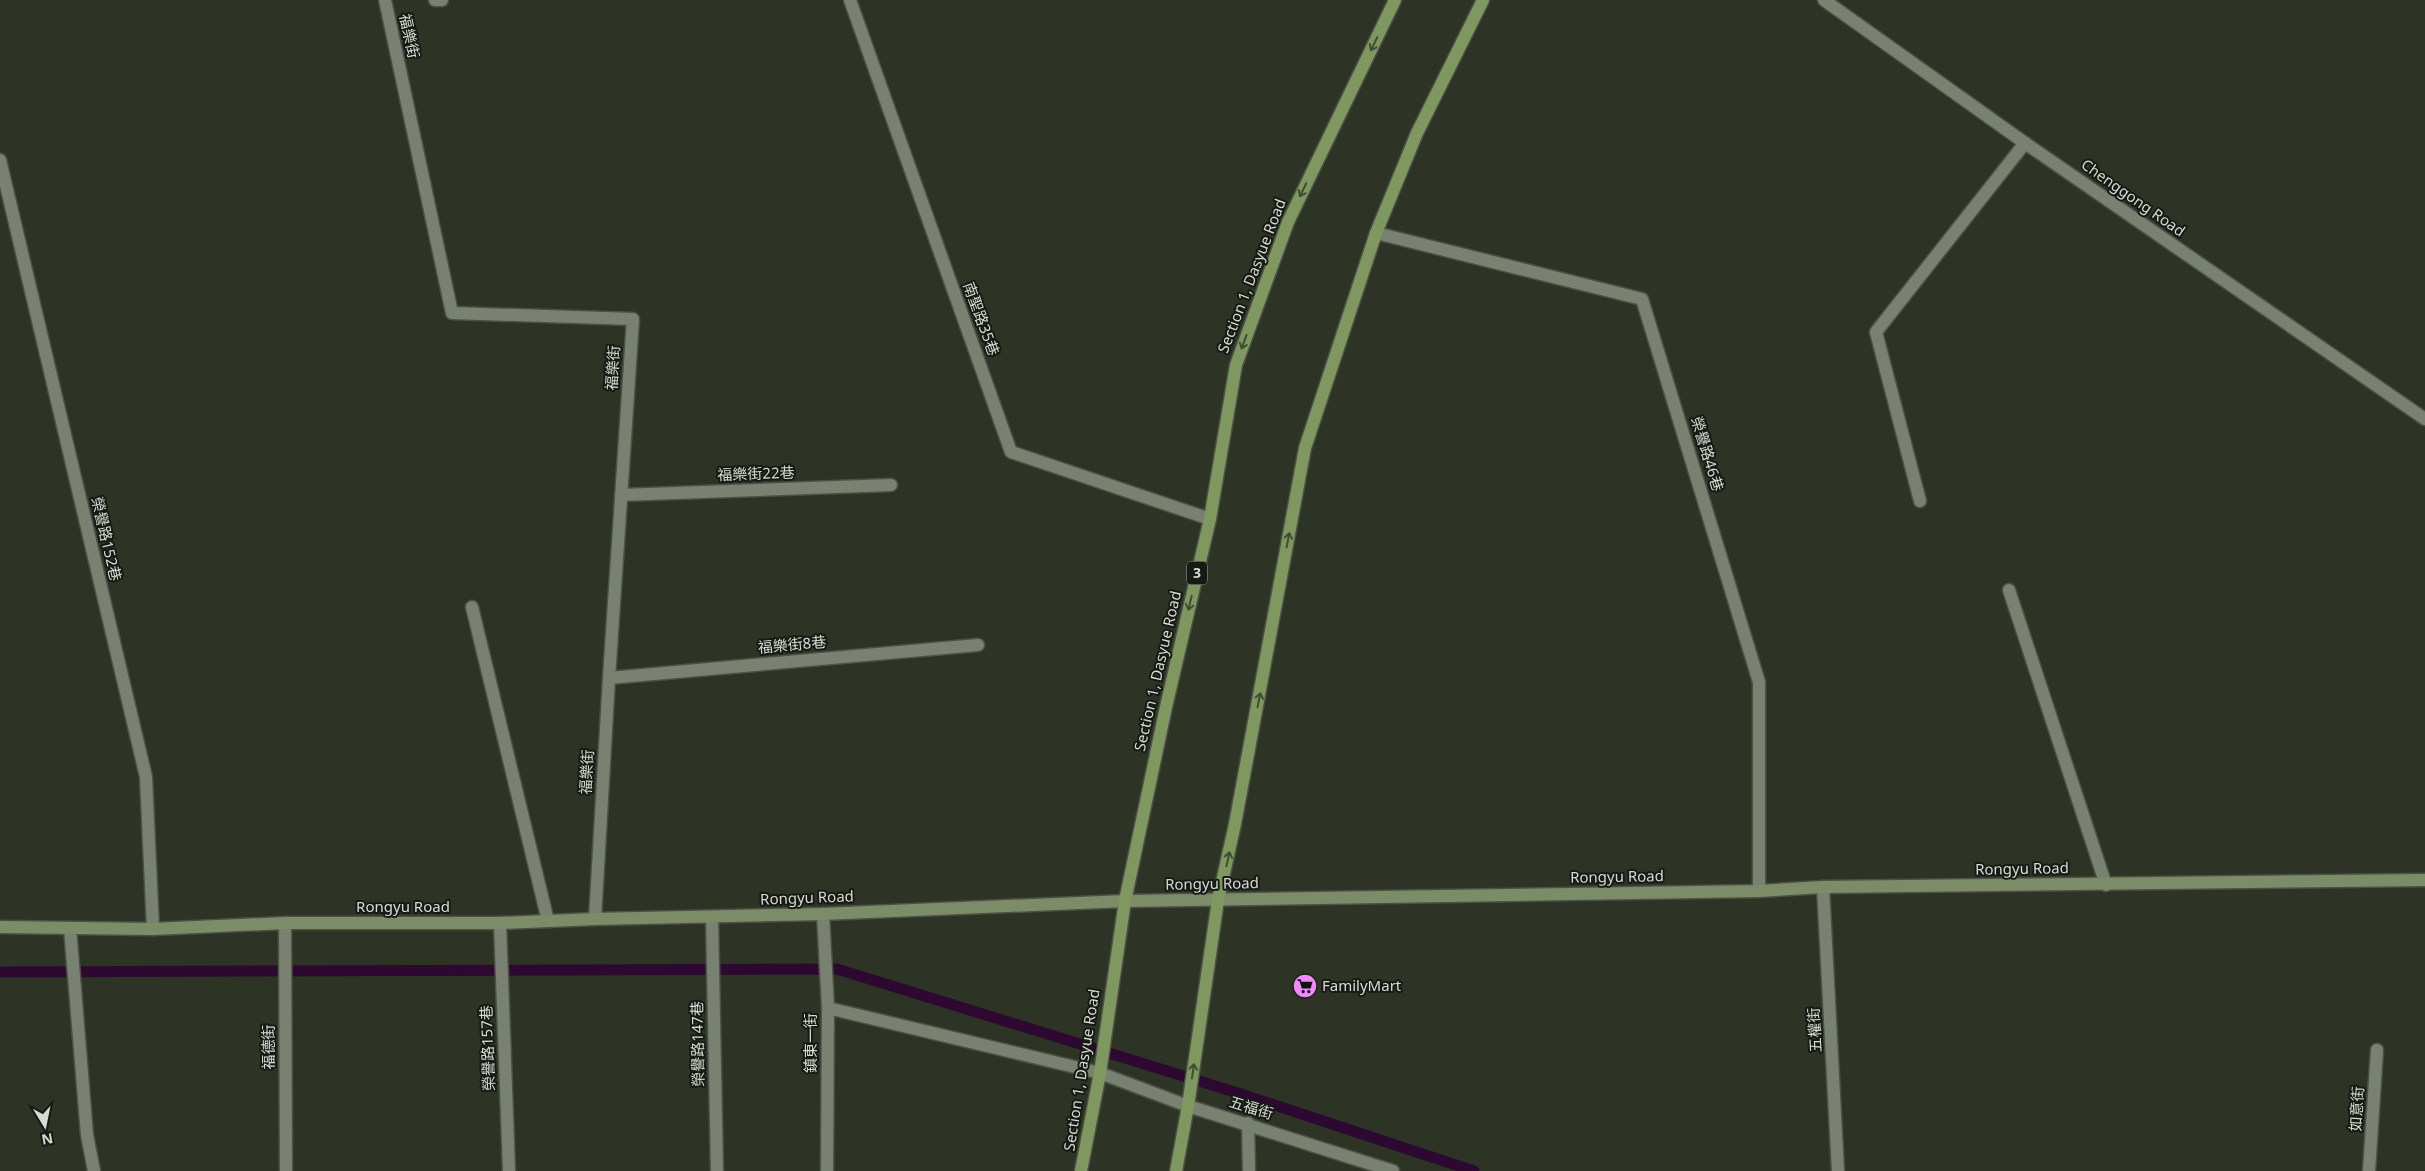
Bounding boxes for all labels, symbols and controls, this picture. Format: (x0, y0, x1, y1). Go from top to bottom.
street label: 福樂街 (396, 12, 424, 60)
one-way arrow (1368, 36, 1378, 51)
street label: Chenggong Road (2078, 154, 2189, 240)
one-way arrow (1298, 183, 1308, 198)
street label: Section 1, Dasyue Road (1212, 196, 1290, 356)
street label: 南聖路35巷 (959, 279, 1005, 358)
one-way arrow (1239, 333, 1248, 349)
street label: 福樂街 (600, 345, 624, 391)
street label: 榮譽路46巷 (1687, 414, 1729, 494)
street label: 福樂街22巷 (717, 462, 795, 484)
street label: 榮譽路152巷 (88, 495, 126, 583)
one-way arrow (1284, 532, 1294, 548)
road number: 3 (1187, 562, 1207, 584)
street label: Section 1, Dasyue Road (1129, 589, 1185, 753)
one-way arrow (1185, 595, 1194, 611)
street label: 福樂街8巷 (757, 631, 827, 657)
one-way arrow (1254, 692, 1264, 708)
street label: 福樂街 (575, 749, 597, 795)
one-way arrow (1223, 852, 1233, 868)
street label: Rongyu Road (1975, 857, 2069, 879)
street label: Rongyu Road (1570, 865, 1664, 887)
street label: Rongyu Road (1165, 872, 1259, 894)
street label: Rongyu Road (760, 885, 854, 909)
street label: Rongyu Road (356, 896, 450, 916)
supermarket icon: FamilyMart (1292, 973, 1318, 999)
place label: FamilyMart (1322, 975, 1402, 995)
street label: Section 1, Dasyue Road (1058, 987, 1104, 1152)
street label: 榮譽路147巷 (686, 1001, 708, 1087)
street label: 榮譽路157巷 (476, 1005, 498, 1091)
street label: 五權街 (1803, 1007, 1825, 1053)
street label: 鎮東一街 (800, 1013, 820, 1073)
street label: 福德街 (258, 1024, 278, 1070)
one-way arrow (1188, 1064, 1198, 1080)
street label: 如意街 (2344, 1086, 2368, 1132)
street label: 五福街 (1227, 1091, 1276, 1123)
north arrow (20, 1101, 70, 1151)
text: N (40, 1129, 55, 1150)

